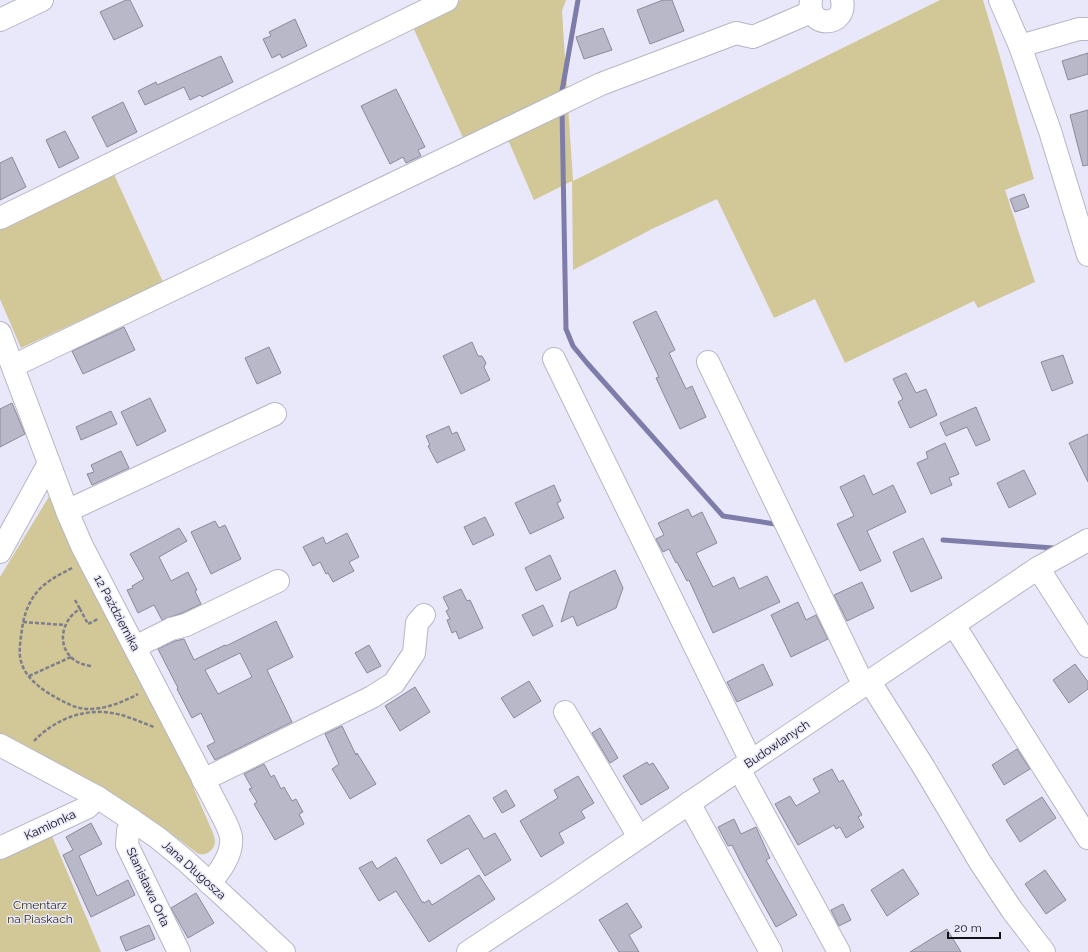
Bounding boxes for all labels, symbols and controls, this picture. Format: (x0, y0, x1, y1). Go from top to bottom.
street label: 12 Października (91, 573, 143, 653)
street label: Budowlanych (742, 717, 812, 771)
street label: Kamionka (22, 807, 78, 843)
street label: Jana Długosza (159, 838, 229, 902)
street label: Stanisława Orła (124, 845, 172, 929)
park label: Cmentarz na Piaskach (7, 898, 73, 926)
scale bar (948, 914, 1000, 940)
text: 20 m (954, 921, 982, 935)

